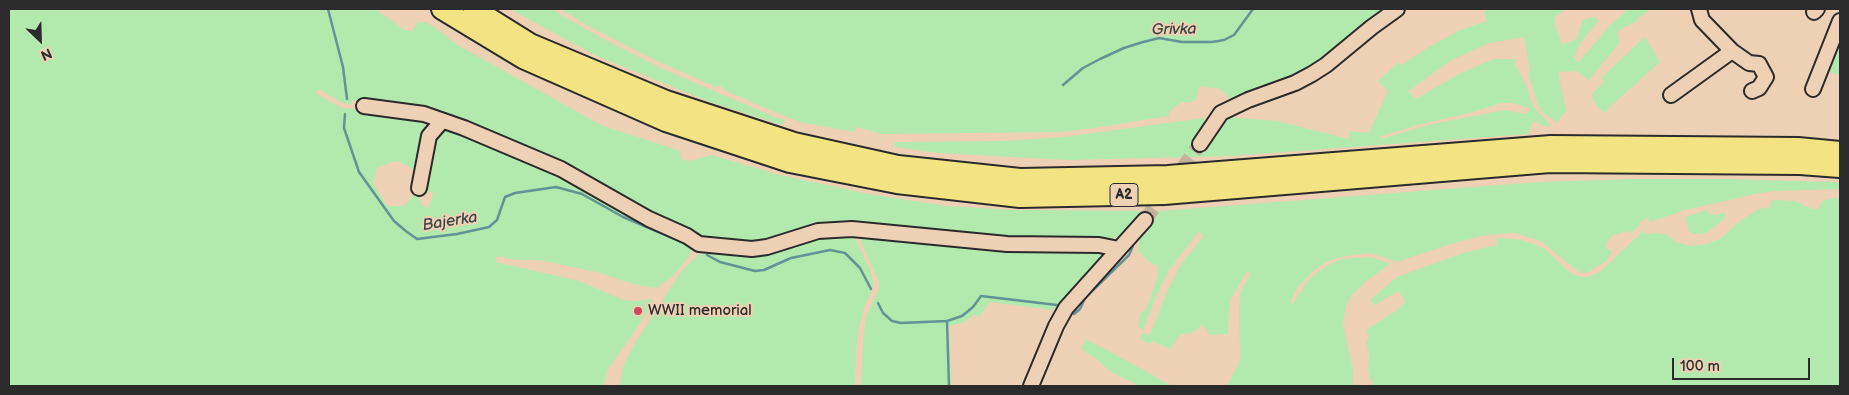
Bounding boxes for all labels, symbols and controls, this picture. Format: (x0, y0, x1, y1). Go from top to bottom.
north arrow (15, 15, 65, 65)
water label: Grivka (1151, 20, 1197, 40)
text: N (38, 44, 55, 64)
road number: A2 (1110, 184, 1138, 206)
water label: Bajerka (421, 208, 479, 236)
place label: WWII memorial (648, 302, 752, 320)
marker: WWII memorial (632, 305, 644, 317)
scale bar (1674, 348, 1812, 380)
text: 100 m (1680, 357, 1720, 376)

